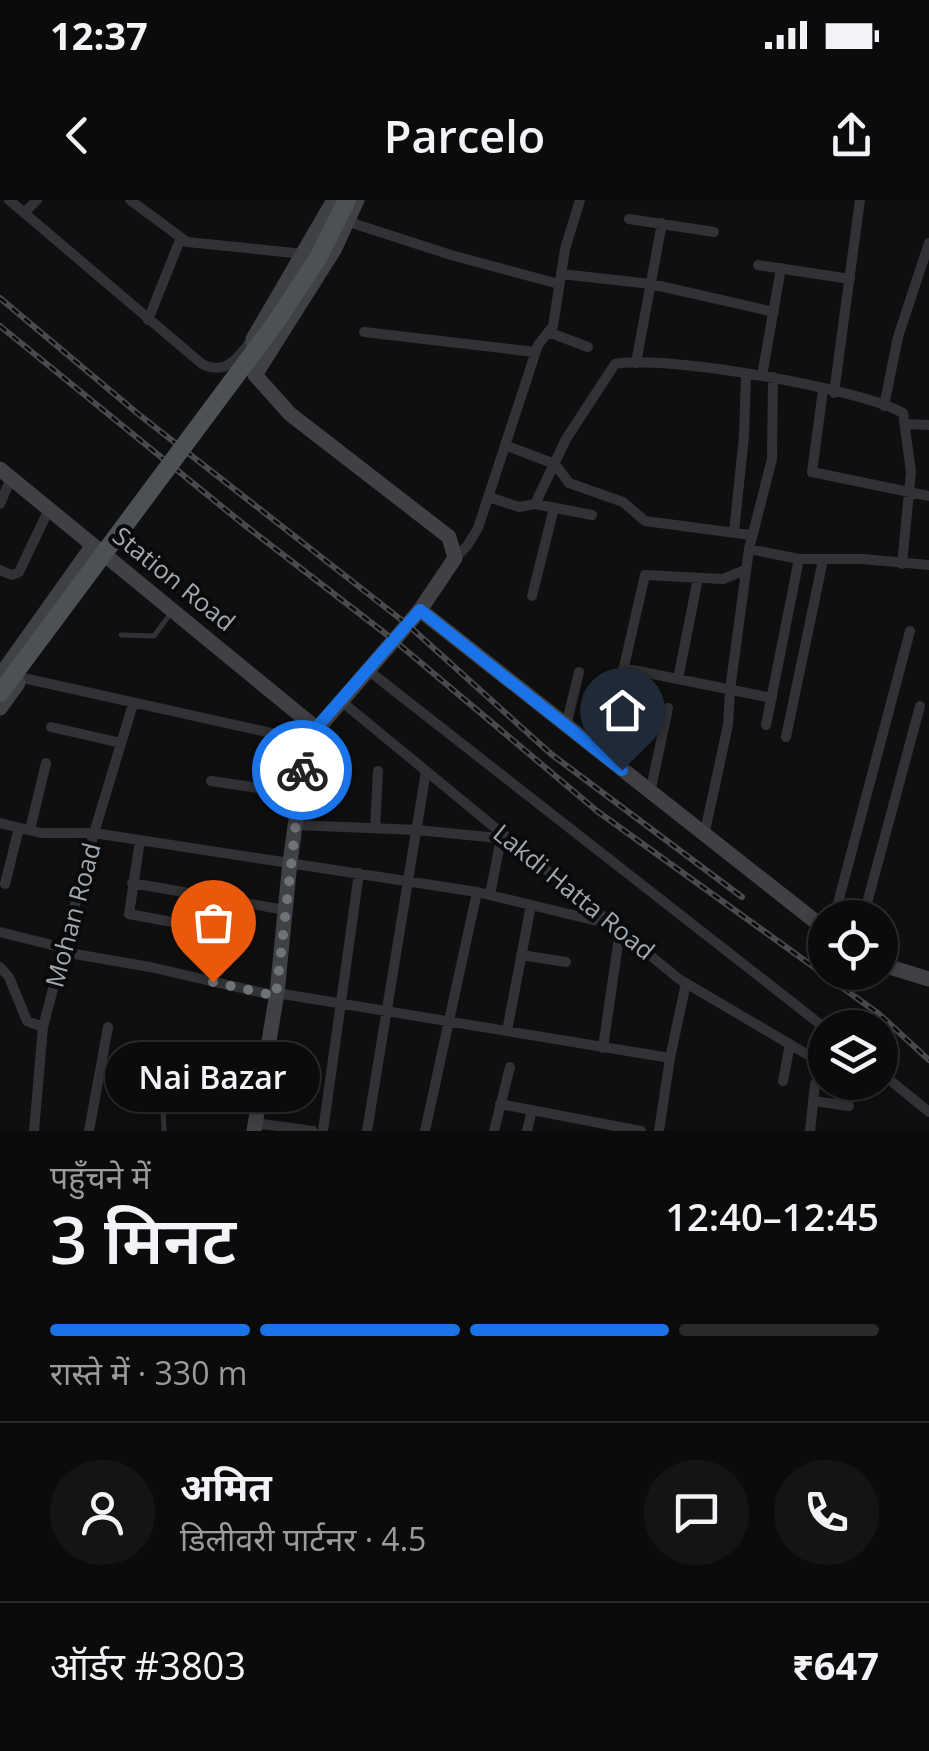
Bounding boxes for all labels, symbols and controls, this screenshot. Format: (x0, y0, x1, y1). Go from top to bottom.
text: 12:37 (50, 9, 148, 61)
text: Parcelo (384, 105, 545, 166)
icon: back (50, 108, 105, 163)
icon: share (824, 108, 879, 163)
street label: Station Road (106, 518, 243, 638)
pin (580, 668, 665, 771)
icon: home (595, 683, 650, 738)
courier (252, 720, 352, 820)
icon: bike (275, 743, 330, 798)
street label: Lakdi Hatta Road (487, 816, 662, 967)
street label: Mohan Road (36, 839, 108, 991)
pin (171, 880, 256, 983)
icon: bag (186, 895, 241, 950)
map controls (808, 900, 898, 1100)
button: locate (808, 900, 898, 990)
button: layers (808, 1010, 898, 1100)
callout: Nai Bazar (106, 1042, 320, 1112)
text: Nai Bazar (138, 1055, 287, 1098)
text: पहुँचने में (50, 1155, 151, 1198)
text: 12:40–12:45 (665, 1190, 879, 1242)
text: 3 मिनट (50, 1195, 236, 1283)
text: रास्ते में · 330 m (50, 1351, 247, 1394)
button: person (50, 1460, 155, 1565)
text: अमित (180, 1460, 272, 1512)
button: chat (644, 1460, 749, 1565)
button: phone (774, 1460, 879, 1565)
text: डिलीवरी पार्टनर · 4.5 (180, 1517, 426, 1560)
text: ऑर्डर #3803 (50, 1639, 246, 1691)
text: ₹647 (792, 1639, 879, 1691)

